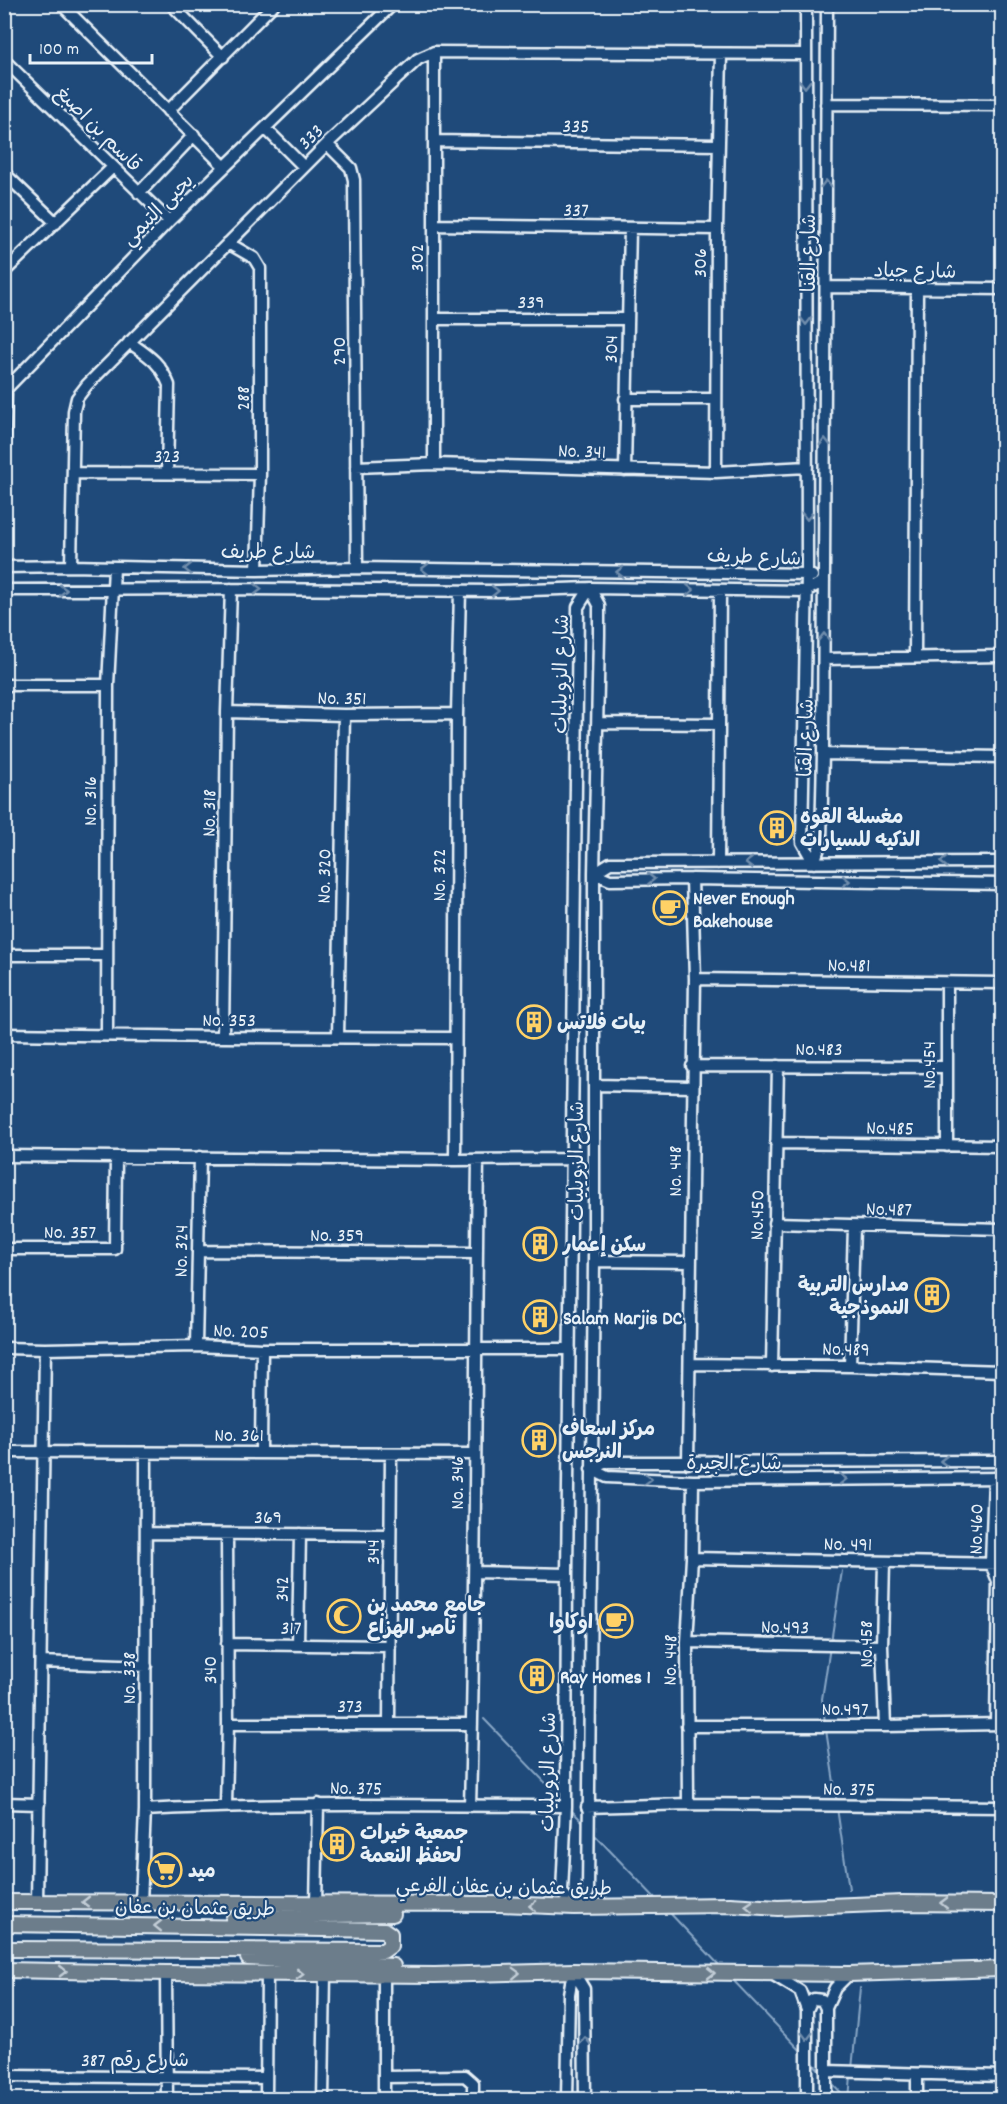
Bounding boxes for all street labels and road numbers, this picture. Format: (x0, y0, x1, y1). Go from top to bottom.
street label: قاسم بن اصبغ (47, 80, 147, 180)
street label: 335 (562, 114, 590, 142)
street label: 333 (293, 119, 331, 157)
street label: يحيى التيمي (117, 169, 202, 254)
street label: 337 (563, 198, 589, 226)
street label: شارع القنا (797, 214, 825, 292)
street label: 302 (405, 244, 433, 272)
street label: 306 (688, 248, 716, 278)
street label: شارع جياد (873, 258, 957, 288)
street label: 339 (518, 290, 544, 318)
street label: 304 (599, 335, 627, 363)
street label: 290 (327, 337, 355, 365)
street label: 288 (231, 386, 259, 410)
street label: No. 341 (557, 438, 606, 468)
street label: 323 (154, 444, 180, 472)
street label: شارع طريف (221, 540, 315, 568)
street label: شارع طريف (706, 543, 802, 575)
street label: شارع الزويليات (548, 614, 578, 734)
street label: No. 351 (317, 686, 367, 714)
street label: شارع القنا (793, 699, 823, 778)
street label: No. 316 (78, 776, 106, 826)
street label: No. 318 (197, 789, 225, 837)
street label: No. 320 (312, 848, 340, 904)
street label: No. 322 (427, 848, 455, 902)
street label: No.481 (827, 953, 871, 981)
street label: No. 353 (202, 1008, 256, 1036)
street label: No.483 (795, 1037, 843, 1065)
street label: No.454 (917, 1041, 945, 1089)
street label: شارع الزويليات (565, 1101, 593, 1221)
street label: No.485 (866, 1116, 914, 1144)
street label: No. 448 (663, 1145, 691, 1197)
street label: No.450 (745, 1190, 773, 1241)
street label: No.487 (866, 1197, 912, 1225)
street label: No. 357 (44, 1220, 96, 1248)
street label: No. 359 (310, 1223, 364, 1251)
street label: No. 324 (169, 1225, 197, 1278)
street label: No. 205 (213, 1318, 269, 1348)
street label: No.489 (822, 1337, 870, 1365)
street label: No. 361 (214, 1423, 264, 1451)
street label: شارع الجيرة (686, 1451, 782, 1479)
street label: No. 346 (445, 1456, 473, 1510)
street label: No.460 (964, 1503, 992, 1555)
street label: 369 (254, 1505, 282, 1533)
street label: No. 491 (823, 1532, 872, 1560)
street label: 344 (361, 1539, 389, 1565)
street label: 342 (270, 1576, 298, 1602)
street label: No.493 (760, 1615, 809, 1643)
street label: 317 (280, 1616, 302, 1644)
street label: No.458 (854, 1620, 882, 1668)
street label: No. 448 (658, 1634, 686, 1686)
street label: No. 338 (117, 1652, 145, 1704)
street label: 340 (198, 1656, 226, 1684)
street label: 373 (337, 1694, 363, 1722)
street label: No.497 (821, 1697, 869, 1725)
street label: شارع الزويليات (535, 1712, 565, 1832)
street label: No. 375 (329, 1776, 382, 1804)
street label: No. 375 (822, 1777, 875, 1805)
street label: طريق عثمان بن عفان الفرعي (396, 1873, 612, 1906)
street label: طريق عثمان بن عفان (114, 1895, 275, 1925)
street label: شارع رقم 387 (81, 2048, 189, 2076)

